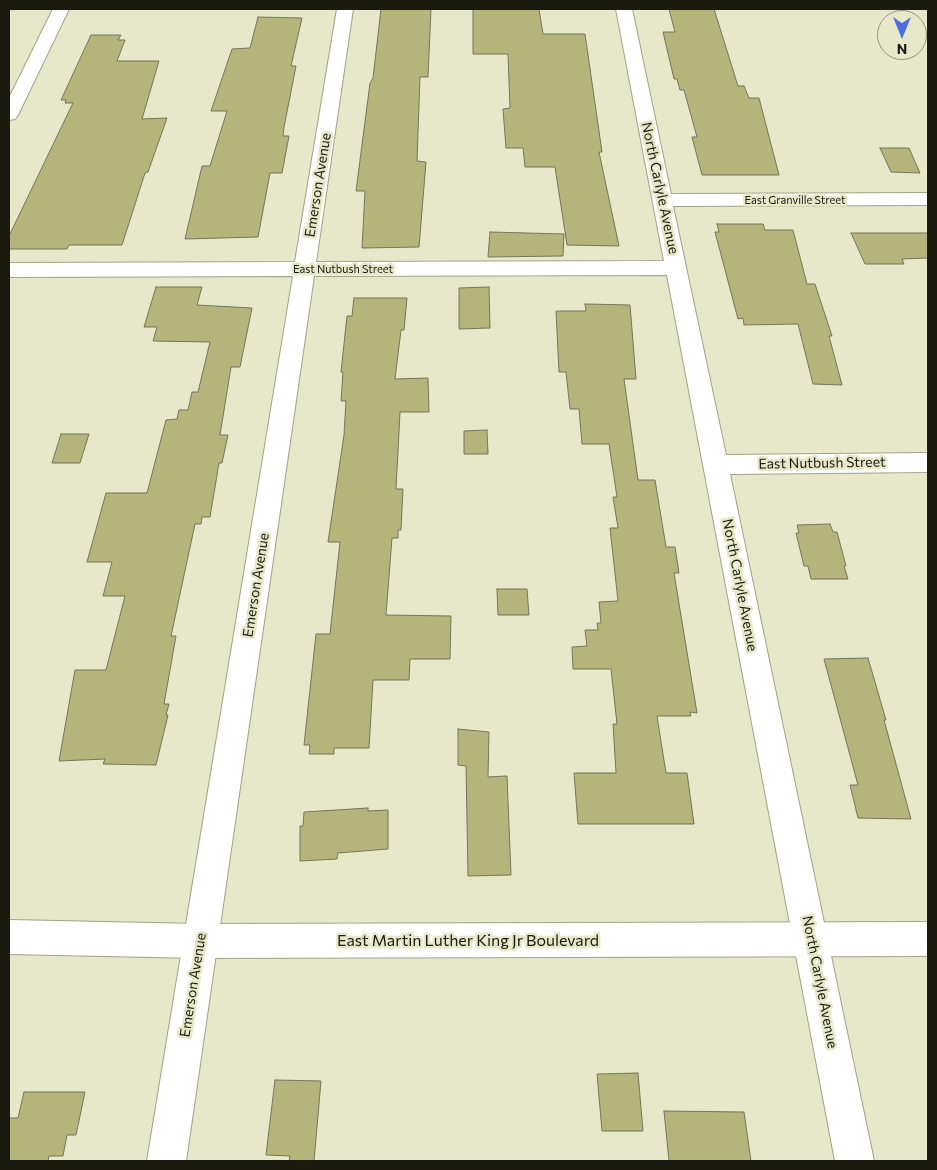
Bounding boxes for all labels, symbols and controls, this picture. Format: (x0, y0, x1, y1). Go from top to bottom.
north arrow (877, 10, 927, 60)
text: N (897, 41, 907, 58)
street label: North Carlyle Avenue (638, 120, 682, 256)
street label: Emerson Avenue (301, 132, 335, 238)
street label: East Granville Street (744, 193, 846, 207)
street label: East Nutbush Street (293, 262, 393, 276)
street label: East Nutbush Street (758, 453, 886, 473)
street label: North Carlyle Avenue (719, 517, 761, 653)
street label: Emerson Avenue (239, 532, 273, 638)
street label: North Carlyle Avenue (799, 914, 841, 1050)
street label: East Martin Luther King Jr Boulevard (337, 931, 599, 951)
street label: Emerson Avenue (176, 932, 210, 1038)

